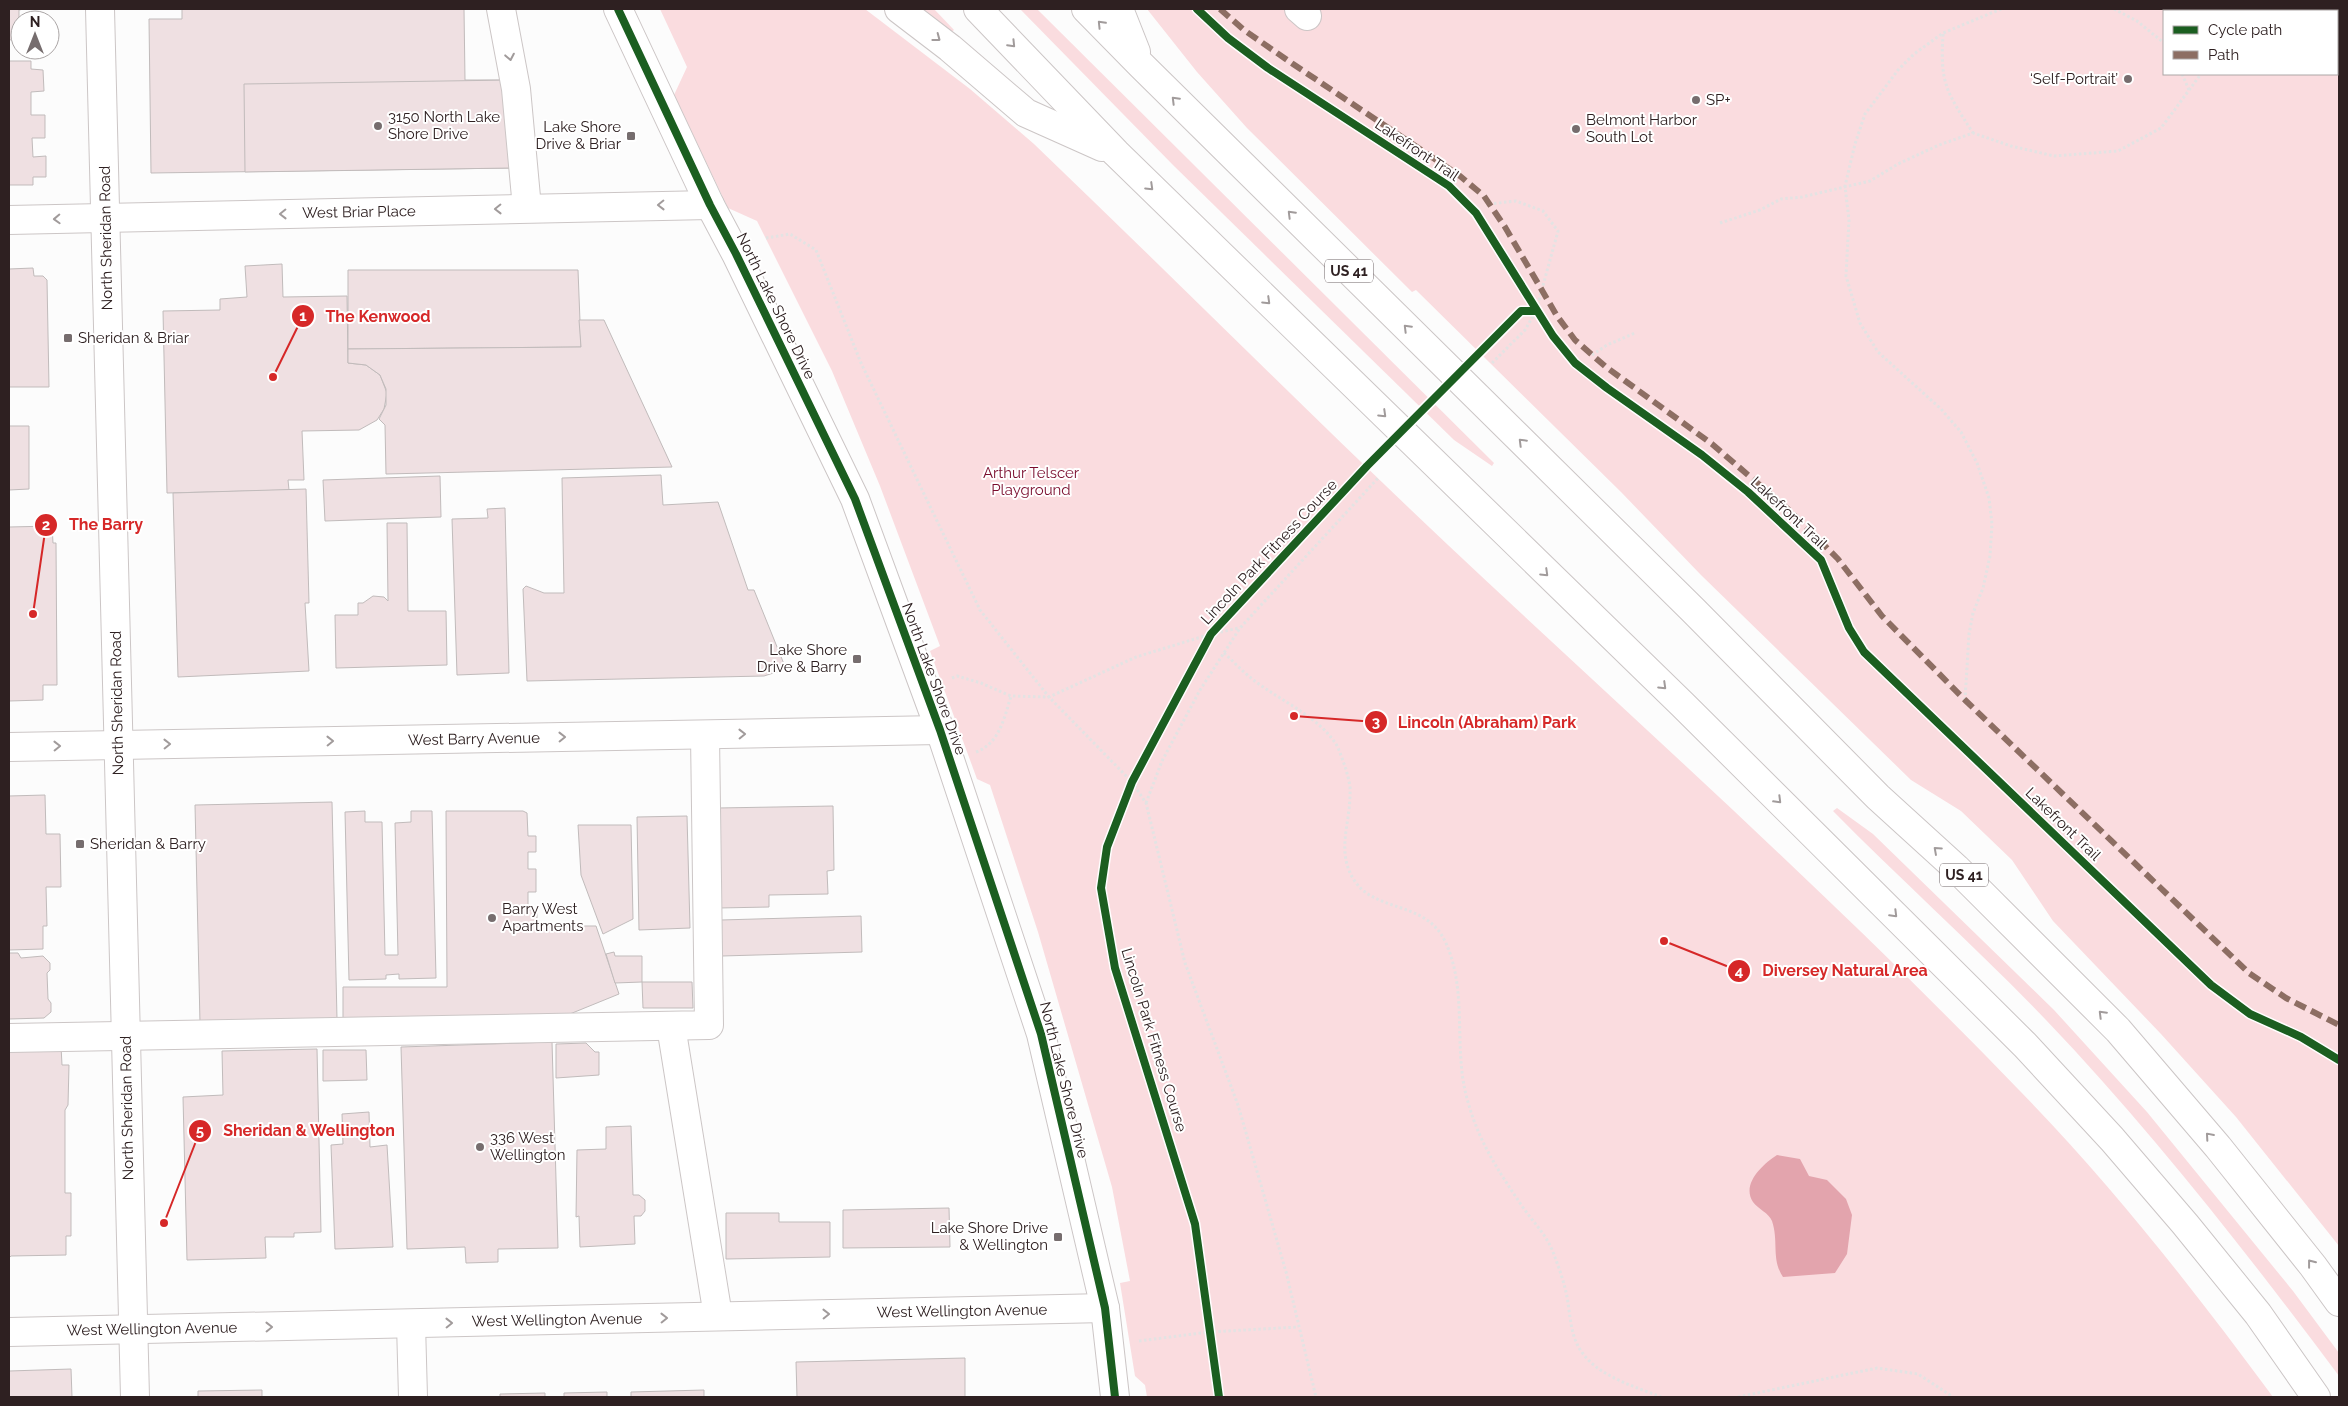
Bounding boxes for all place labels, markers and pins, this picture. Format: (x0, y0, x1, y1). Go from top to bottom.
place label: ‘Self-Portrait’ (2030, 70, 2118, 88)
marker: ‘Self-Portrait’ (2122, 73, 2134, 85)
place label: SP+ (1706, 91, 1731, 109)
marker: SP+ (1690, 94, 1702, 106)
place label: 3150 North Lake Shore Drive (388, 108, 500, 143)
place label: Belmont Harbor South Lot (1586, 111, 1698, 146)
place label: Lake Shore Drive & Briar (536, 118, 622, 153)
marker: 3150 North Lake Shore Drive (372, 120, 384, 132)
marker: Belmont Harbor South Lot (1570, 123, 1582, 135)
marker: Lake Shore Drive & Briar (625, 130, 637, 142)
callout: The Kenwood (291, 301, 441, 332)
place label: Sheridan & Briar (78, 329, 190, 347)
marker: Sheridan & Briar (62, 332, 74, 344)
callout: The Barry (34, 509, 153, 540)
place label: Lake Shore Drive & Barry (757, 641, 847, 676)
marker: Lake Shore Drive & Barry (851, 653, 863, 665)
callout: Lincoln (Abraham) Park (1363, 706, 1587, 737)
place label: Sheridan & Barry (90, 835, 206, 853)
marker: Sheridan & Barry (74, 838, 86, 850)
place label: Barry West Apartments (502, 900, 583, 935)
marker: Barry West Apartments (486, 912, 498, 924)
callout: Diversey Natural Area (1726, 955, 1938, 986)
callout: Sheridan & Wellington (188, 1115, 405, 1146)
place label: 336 West Wellington (490, 1129, 566, 1164)
marker: 336 West Wellington (474, 1141, 486, 1153)
place label: Lake Shore Drive & Wellington (931, 1219, 1048, 1254)
marker: Lake Shore Drive & Wellington (1052, 1231, 1064, 1243)

